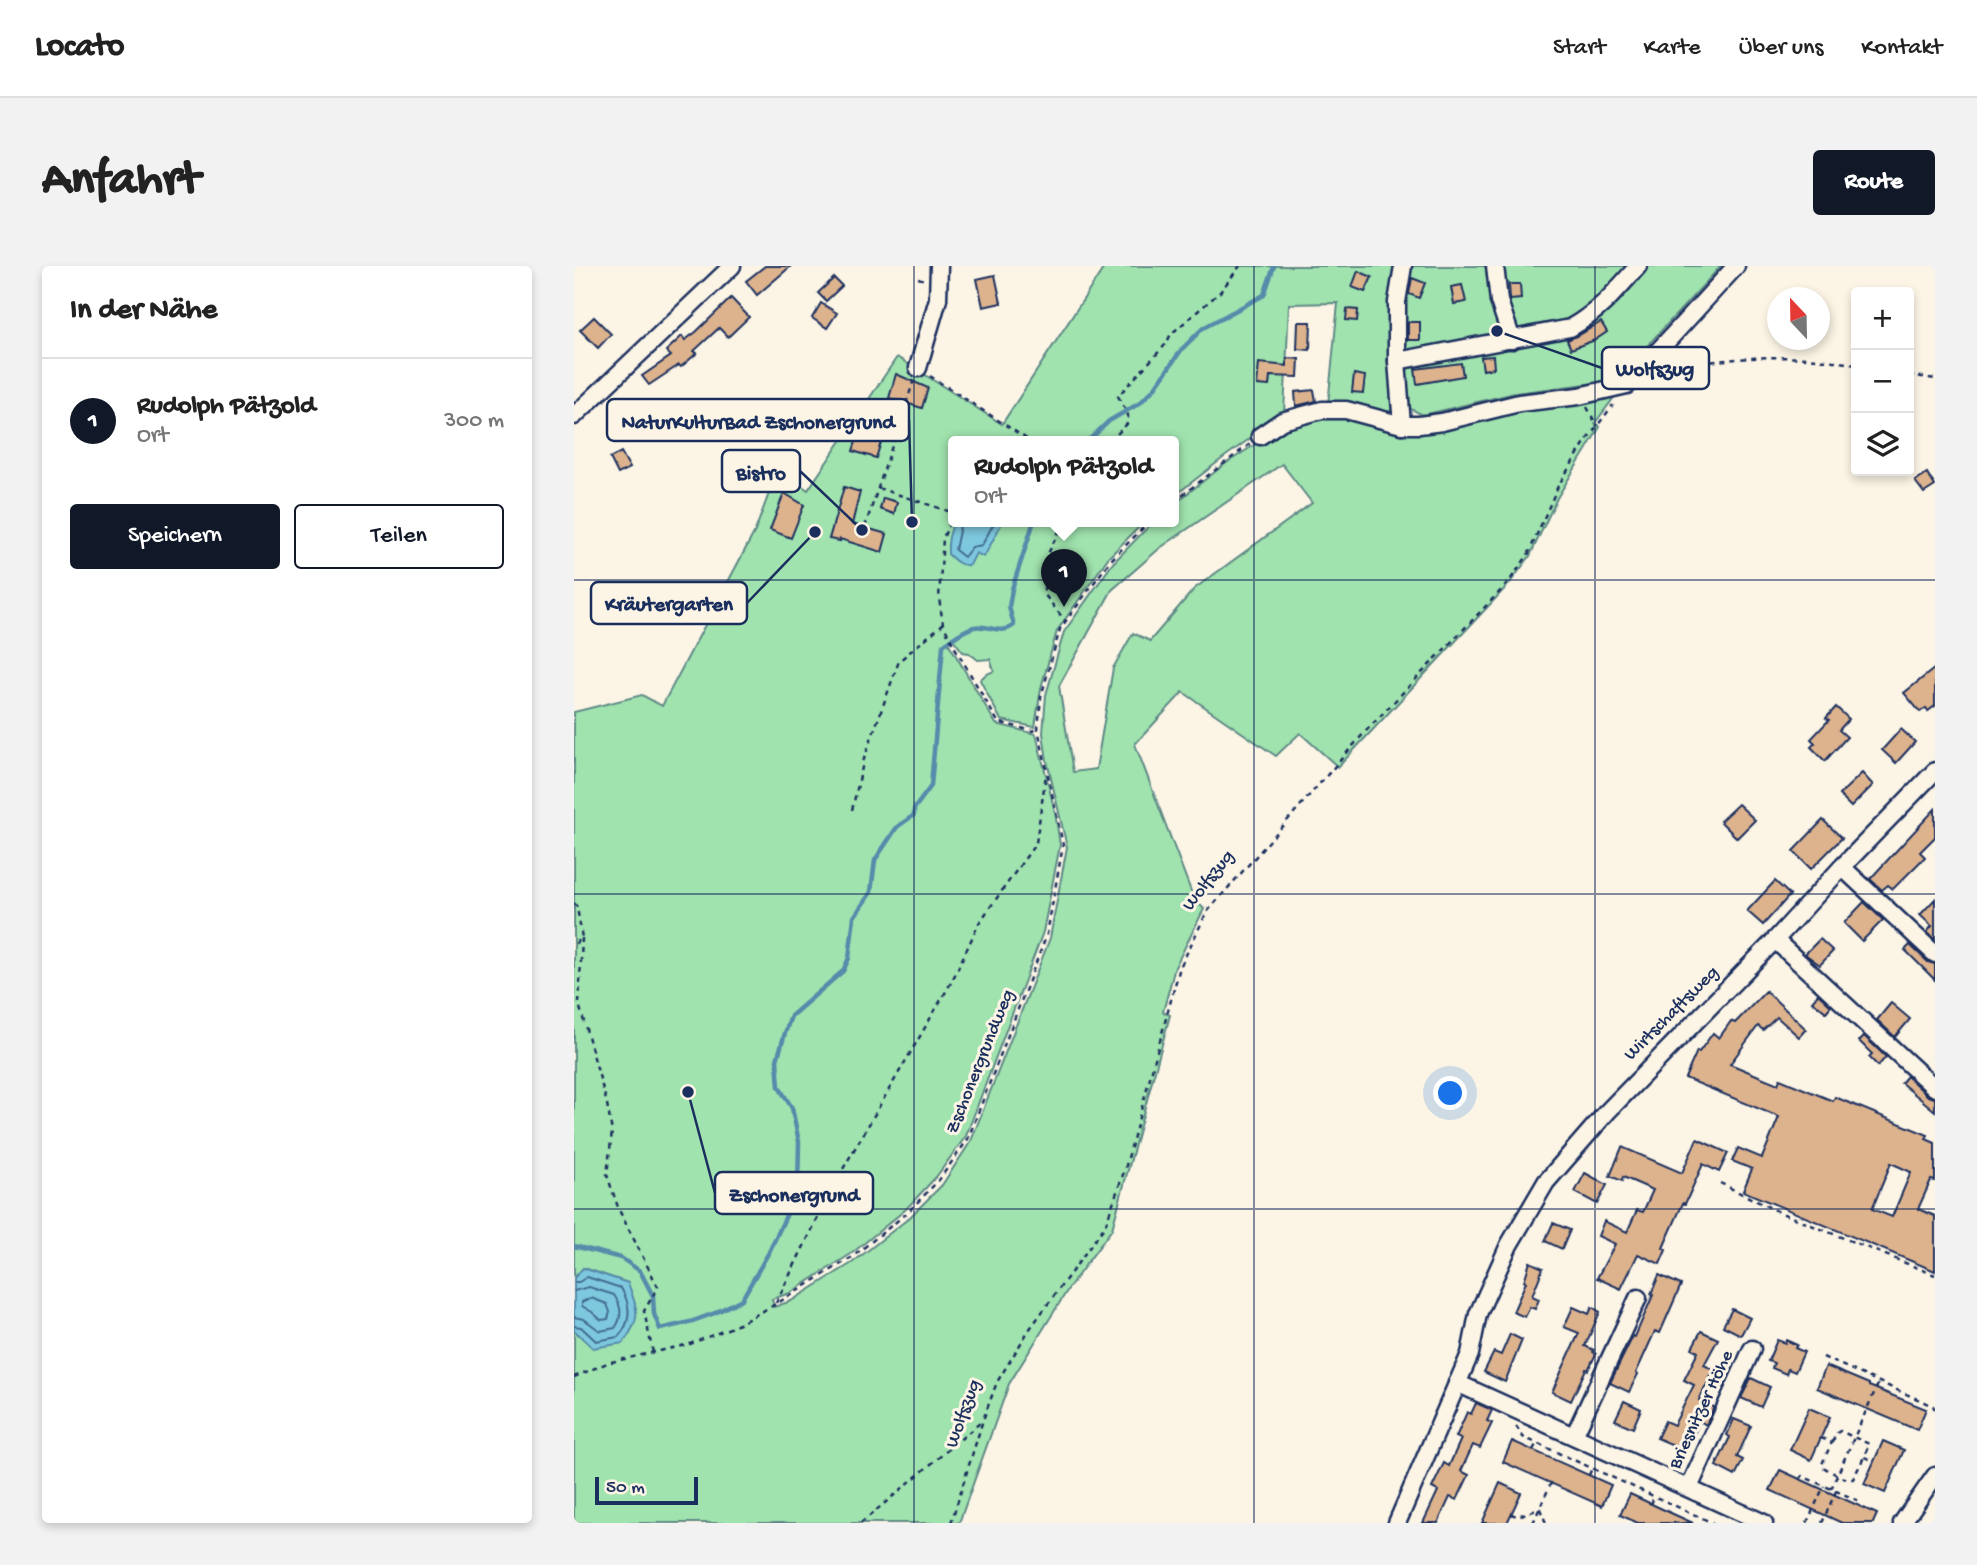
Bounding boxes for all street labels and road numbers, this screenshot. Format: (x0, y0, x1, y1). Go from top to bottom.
street label: Wolfszug (1178, 846, 1240, 916)
street label: Wirtschaftsweg (1620, 962, 1724, 1066)
street label: Zschonergrundweg (942, 986, 1020, 1137)
street label: Briesnitzer Höhe (1664, 1347, 1740, 1474)
street label: Wolfszug (941, 1376, 987, 1451)

